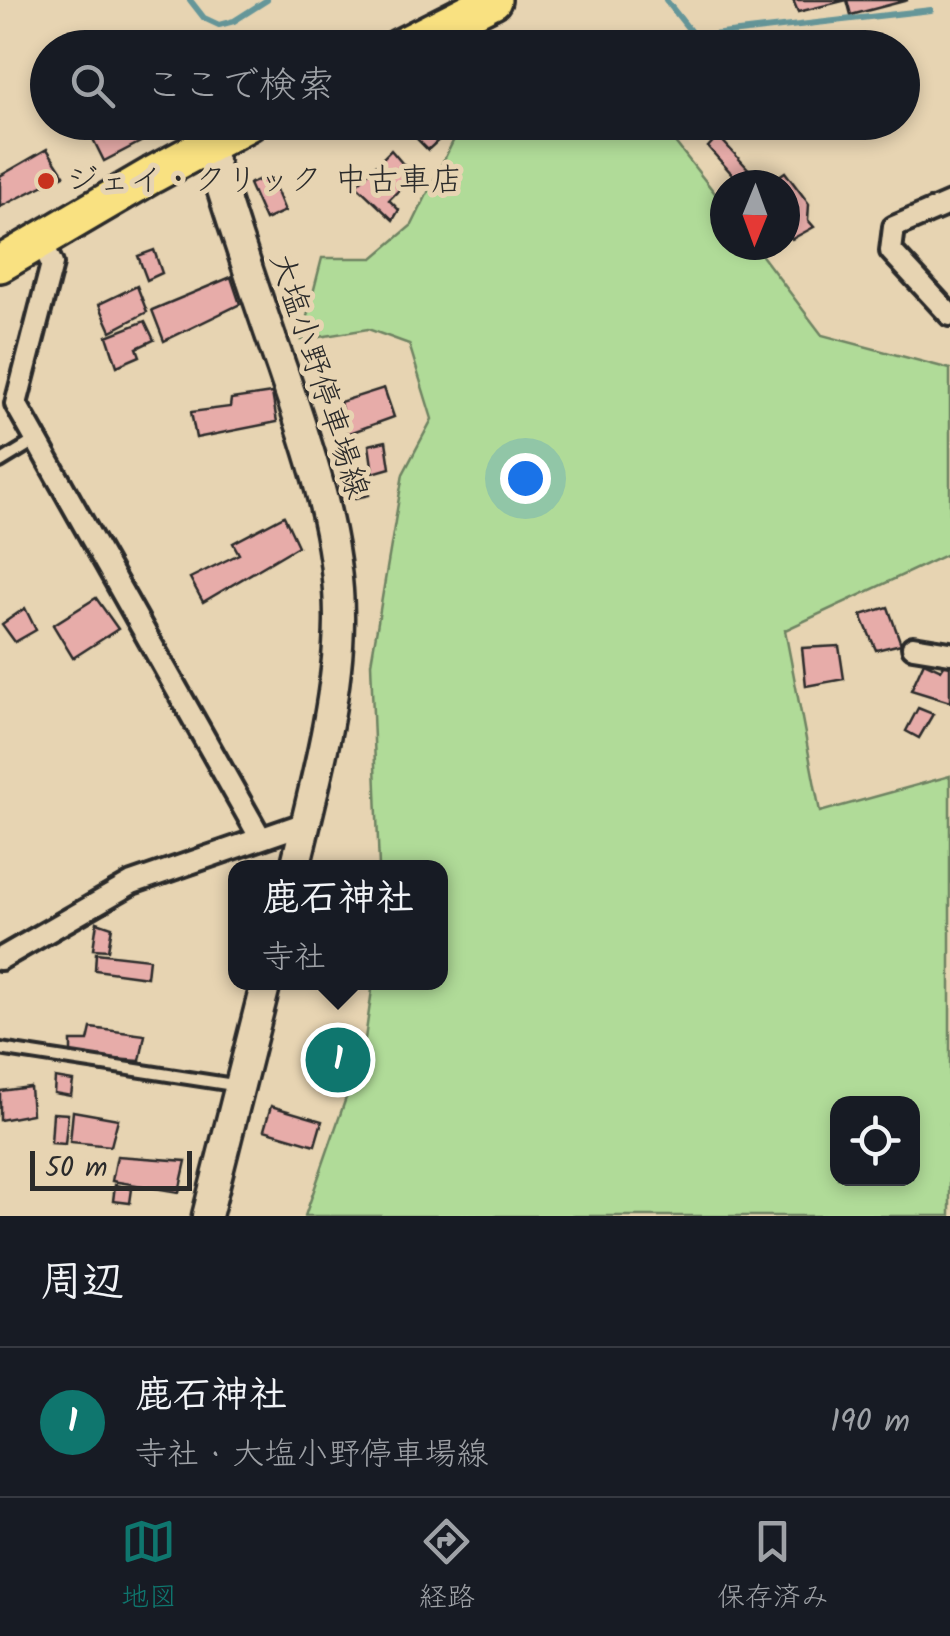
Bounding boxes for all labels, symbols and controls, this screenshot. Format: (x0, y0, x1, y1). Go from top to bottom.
search box (30, 30, 920, 140)
text: ここで検索 (145, 57, 335, 117)
icon: search (65, 58, 120, 113)
place label: ジェイ・クリック 中古車店 (66, 156, 463, 207)
marker: ジェイ・クリック 中古車店 (35, 170, 57, 192)
north arrow (710, 170, 800, 260)
street label: 大塩小野停車場線 (254, 246, 382, 506)
your location (500, 453, 551, 504)
popup (228, 860, 448, 990)
text: 鹿石神社 (262, 870, 414, 930)
text: 寺社 (262, 933, 326, 984)
pin: 1 (306, 1022, 370, 1098)
map controls (830, 1096, 920, 1186)
button: locate (830, 1096, 920, 1186)
scale bar (30, 1146, 192, 1190)
text: 50 m (45, 1146, 108, 1191)
text: 周辺 (40, 1250, 124, 1317)
text: 鹿石神社 (135, 1367, 287, 1427)
text: 1 (68, 1397, 77, 1448)
text: 190 m (830, 1397, 910, 1448)
text: 寺社 · 大塩小野停車場線 (135, 1430, 488, 1481)
tab: 地図 (121, 1514, 177, 1621)
tab: 経路 (419, 1514, 475, 1621)
tab: 保存済み (717, 1514, 829, 1621)

